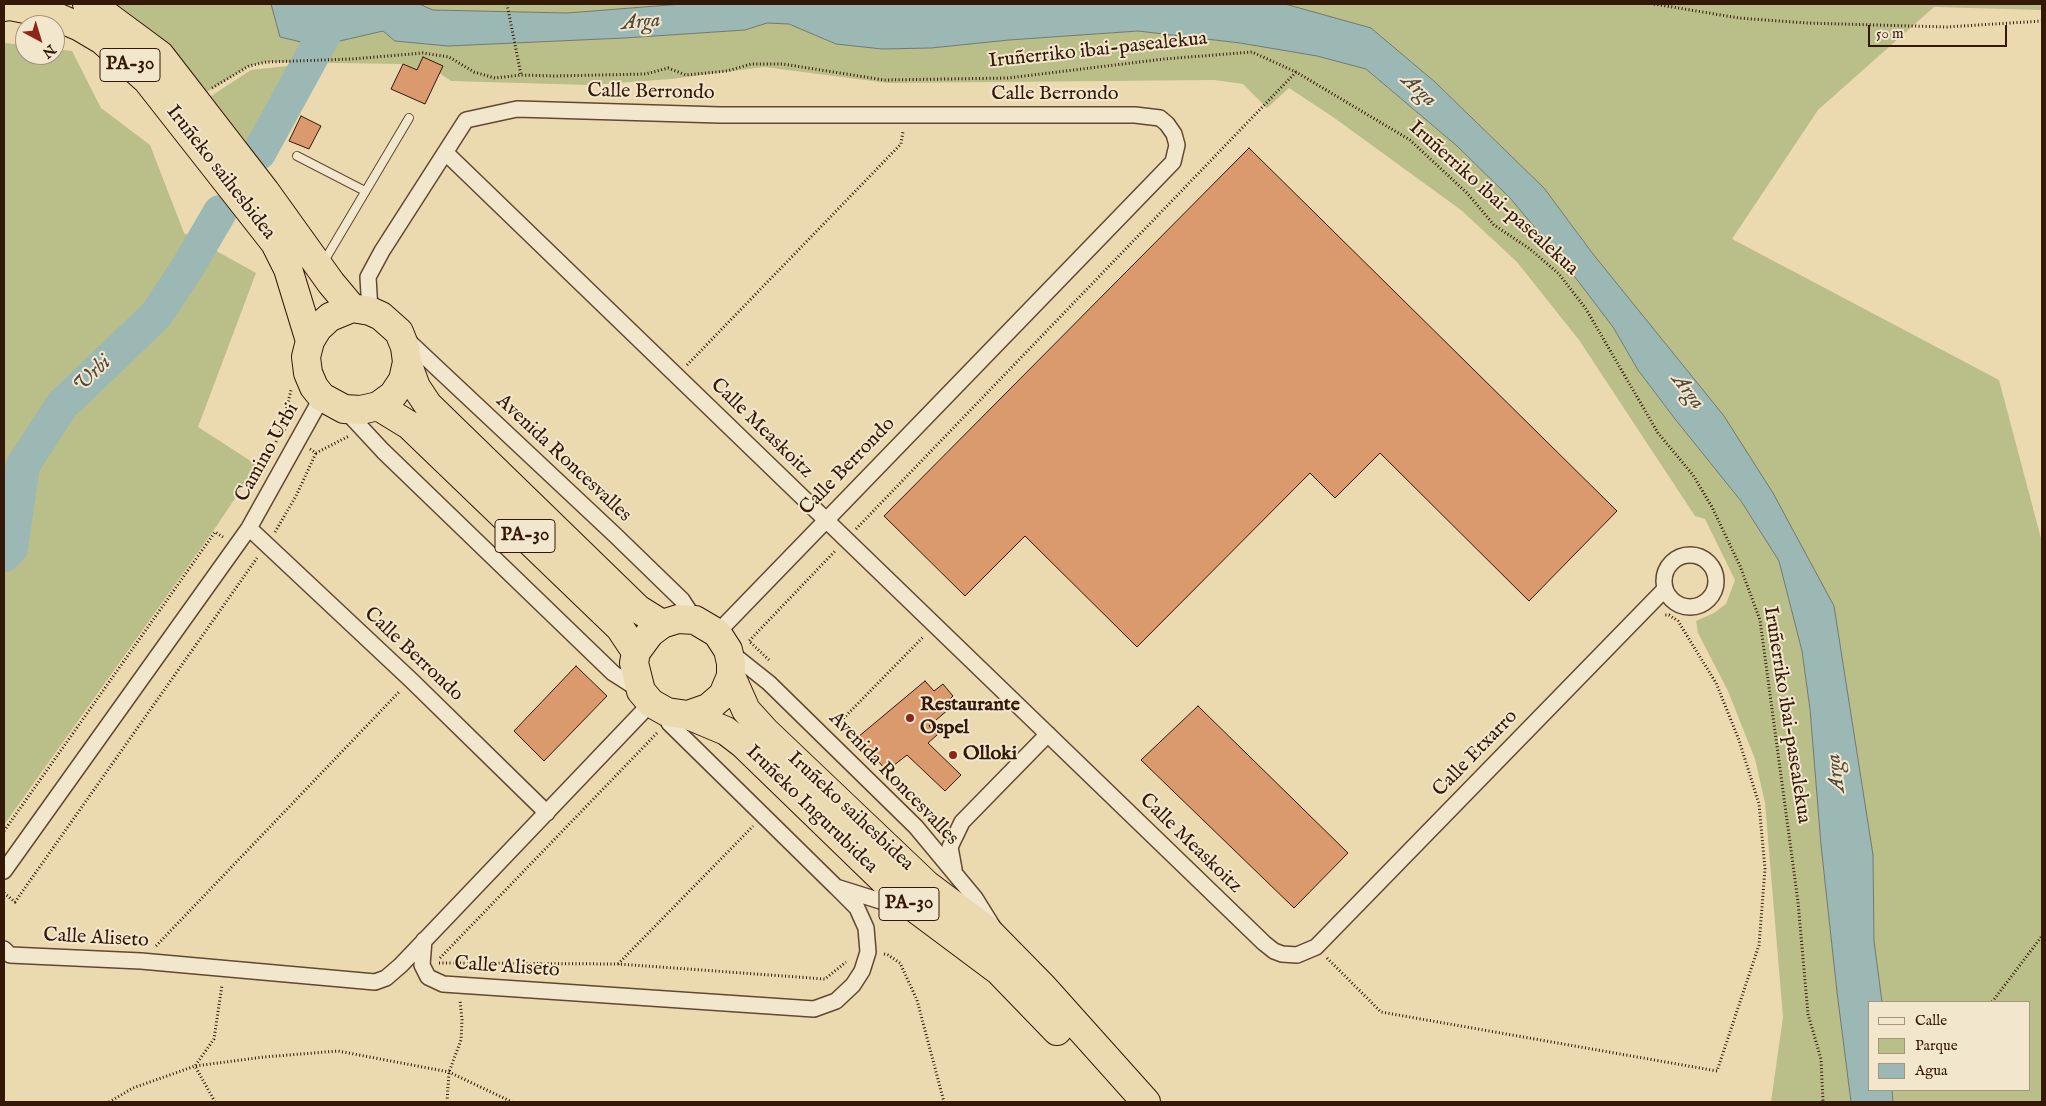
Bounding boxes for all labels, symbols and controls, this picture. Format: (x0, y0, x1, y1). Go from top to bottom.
water label: Arga (620, 9, 662, 37)
north arrow (15, 15, 65, 65)
scale bar (1871, 15, 2010, 47)
text: 50 m (1876, 24, 1904, 43)
street label: Iruñerriko ibai-pasealekua (987, 28, 1209, 74)
text: N (38, 40, 59, 62)
road number: PA-30 (100, 48, 160, 82)
water label: Arga (1395, 69, 1441, 113)
street label: Calle Berrondo (587, 80, 715, 106)
street label: Calle Berrondo (991, 83, 1119, 107)
street label: Iruñeko saihesbidea (160, 101, 280, 245)
street label: Iruñerriko ibai-pasealekua (1403, 117, 1583, 281)
water label: Urbi (69, 351, 117, 399)
water label: Arga (1665, 369, 1709, 415)
street label: Calle Measkoitz (705, 374, 817, 484)
street label: Avenida Roncesvalles (490, 390, 636, 528)
street label: Camino Urbi (231, 399, 305, 507)
street label: Calle Berrondo (795, 413, 901, 521)
road number: PA-30 (495, 520, 555, 552)
street label: Calle Berrondo (358, 603, 468, 707)
street label: Iruñerriko ibai-pasealekua (1757, 605, 1815, 825)
place label: Restaurante Ospel (920, 694, 1020, 741)
street label: Calle Etxarro (1428, 705, 1524, 803)
street label: Avenida Roncesvalles (823, 707, 963, 851)
marker: Restaurante Ospel (904, 712, 916, 724)
street label: Iruñeko Ingurubidea (740, 741, 882, 879)
place label: Olloki (963, 743, 1017, 767)
street label: Iruñeko saihesbidea (782, 747, 918, 877)
marker: Olloki (947, 749, 959, 761)
water label: Arga (1822, 752, 1852, 794)
street label: Calle Measkoitz (1134, 789, 1246, 899)
road number: PA-30 (879, 888, 939, 921)
street label: Calle Aliseto (43, 924, 149, 954)
street label: Calle Aliseto (454, 952, 560, 984)
legend (1868, 1001, 2031, 1091)
text: Calle (1915, 1011, 1947, 1030)
text: Parque (1915, 1036, 1958, 1055)
text: Agua (1915, 1061, 1948, 1080)

